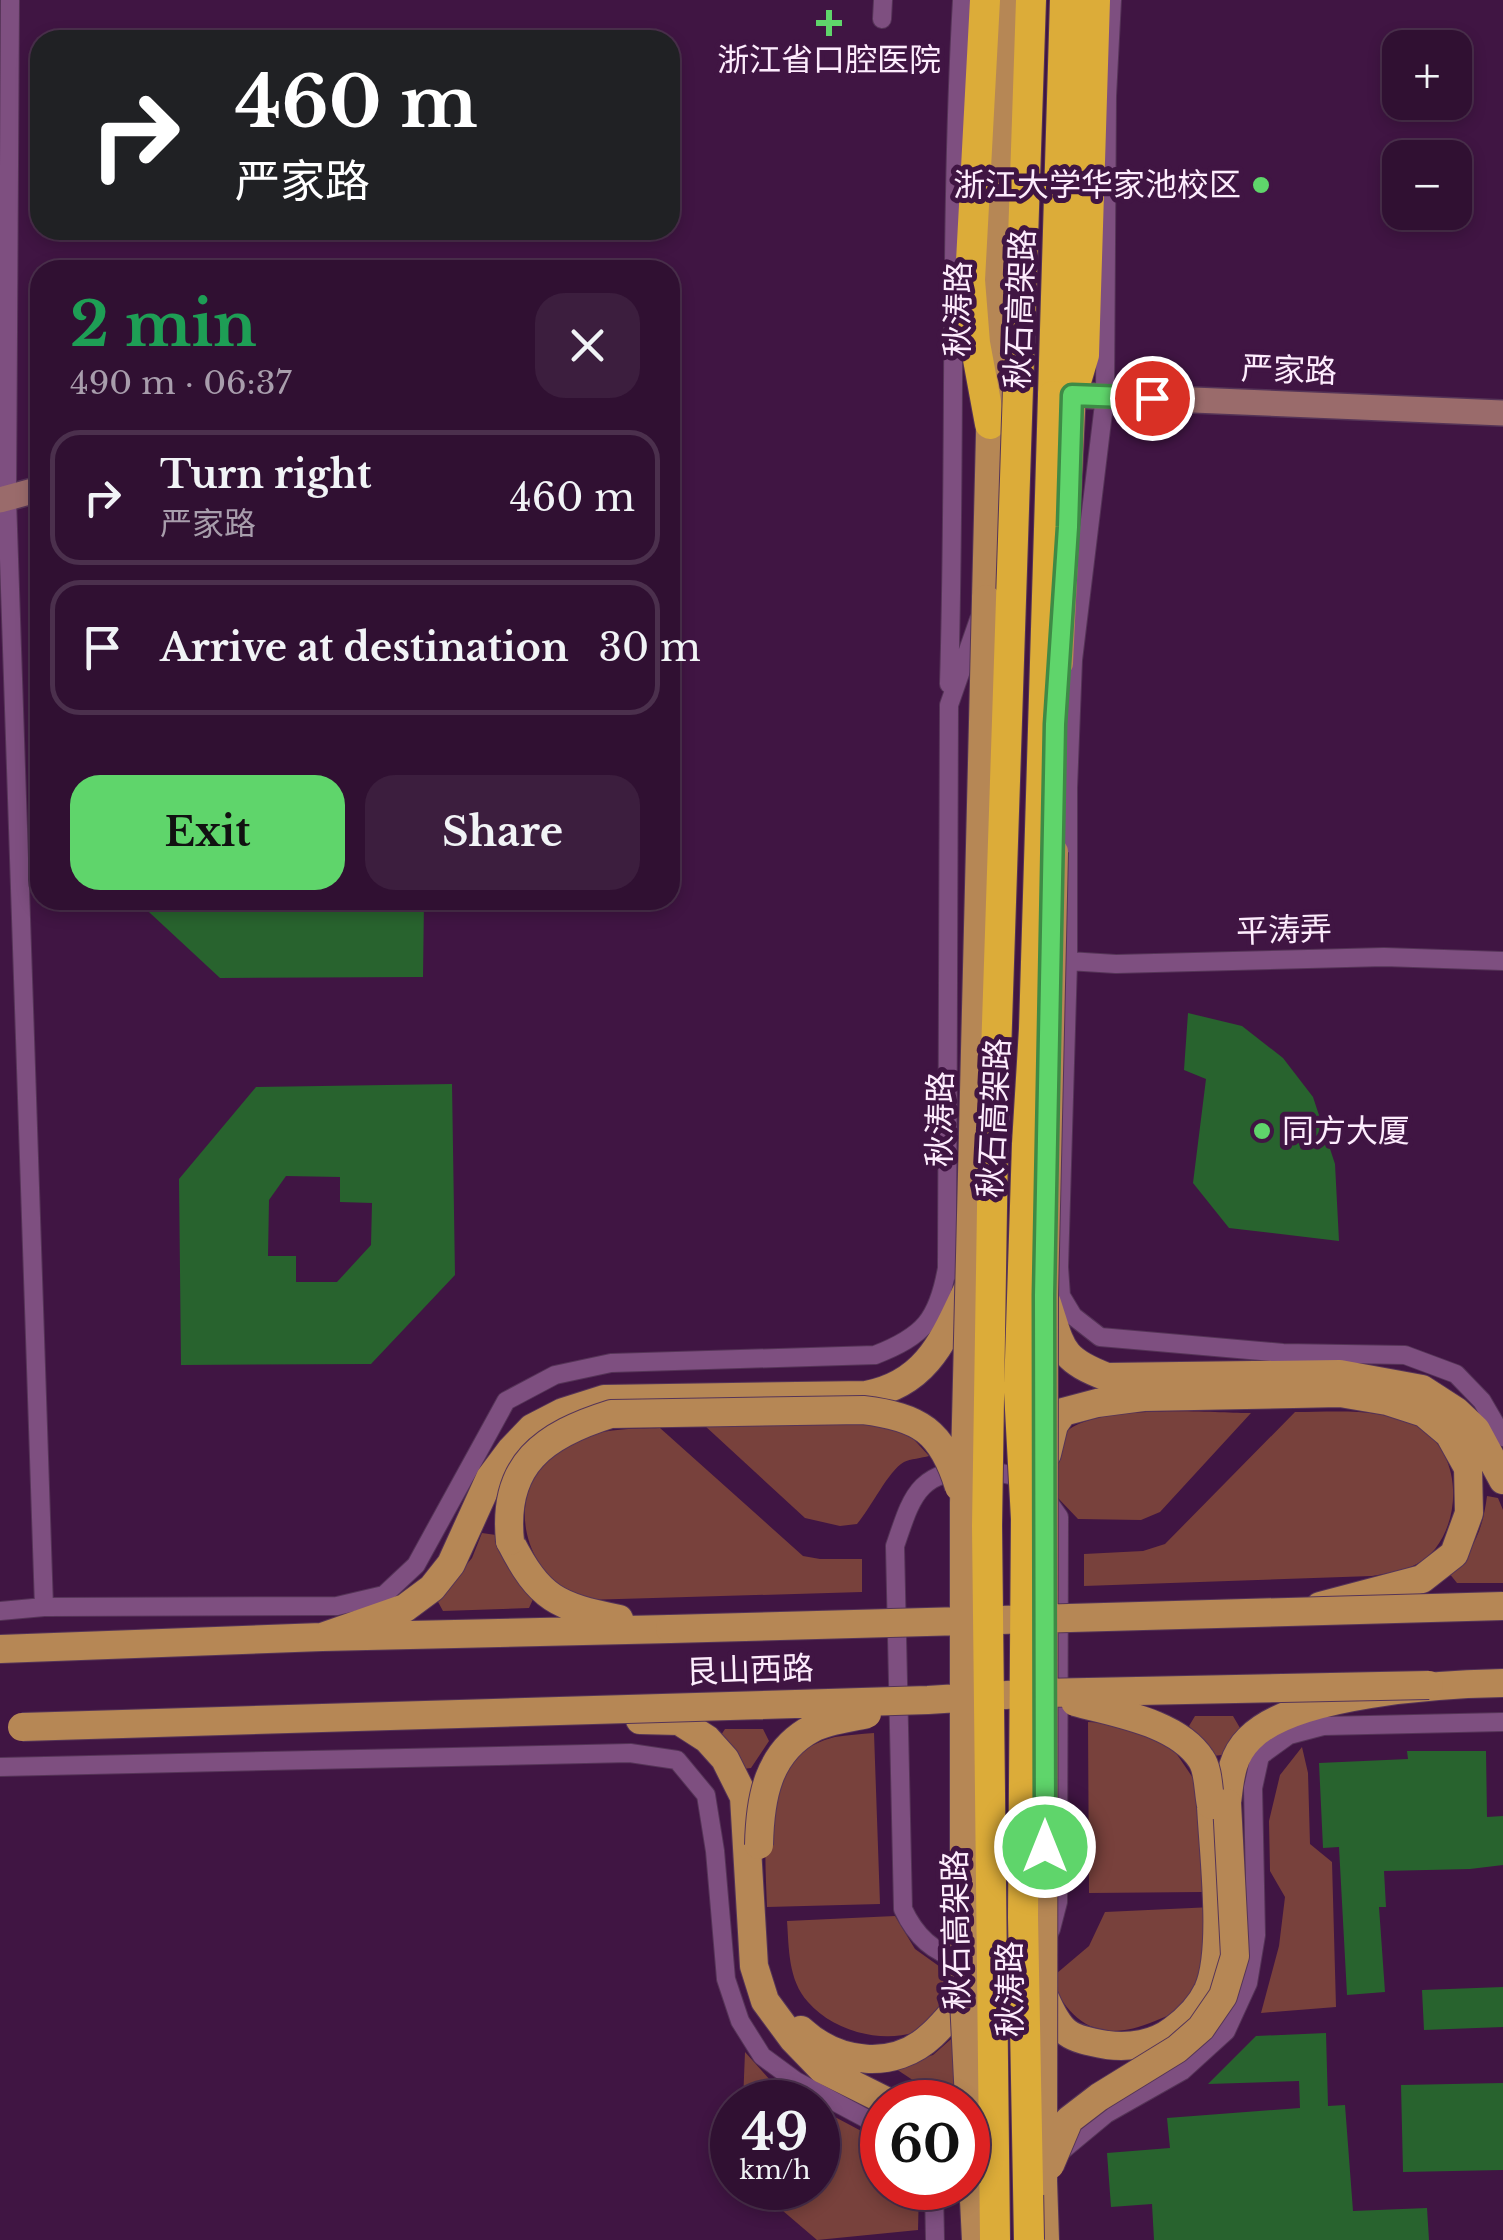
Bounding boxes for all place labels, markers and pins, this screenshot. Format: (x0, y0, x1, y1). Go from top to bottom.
marker: 浙江省口腔医院 (816, 10, 842, 36)
place label: 浙江省口腔医院 (717, 40, 941, 80)
place label: 浙江大学华家池校区 (953, 165, 1241, 205)
marker: 浙江大学华家池校区 (1250, 174, 1272, 196)
pin (1110, 356, 1195, 441)
place label: 同方大厦 (1282, 1111, 1410, 1151)
marker: 同方大厦 (1251, 1120, 1273, 1142)

